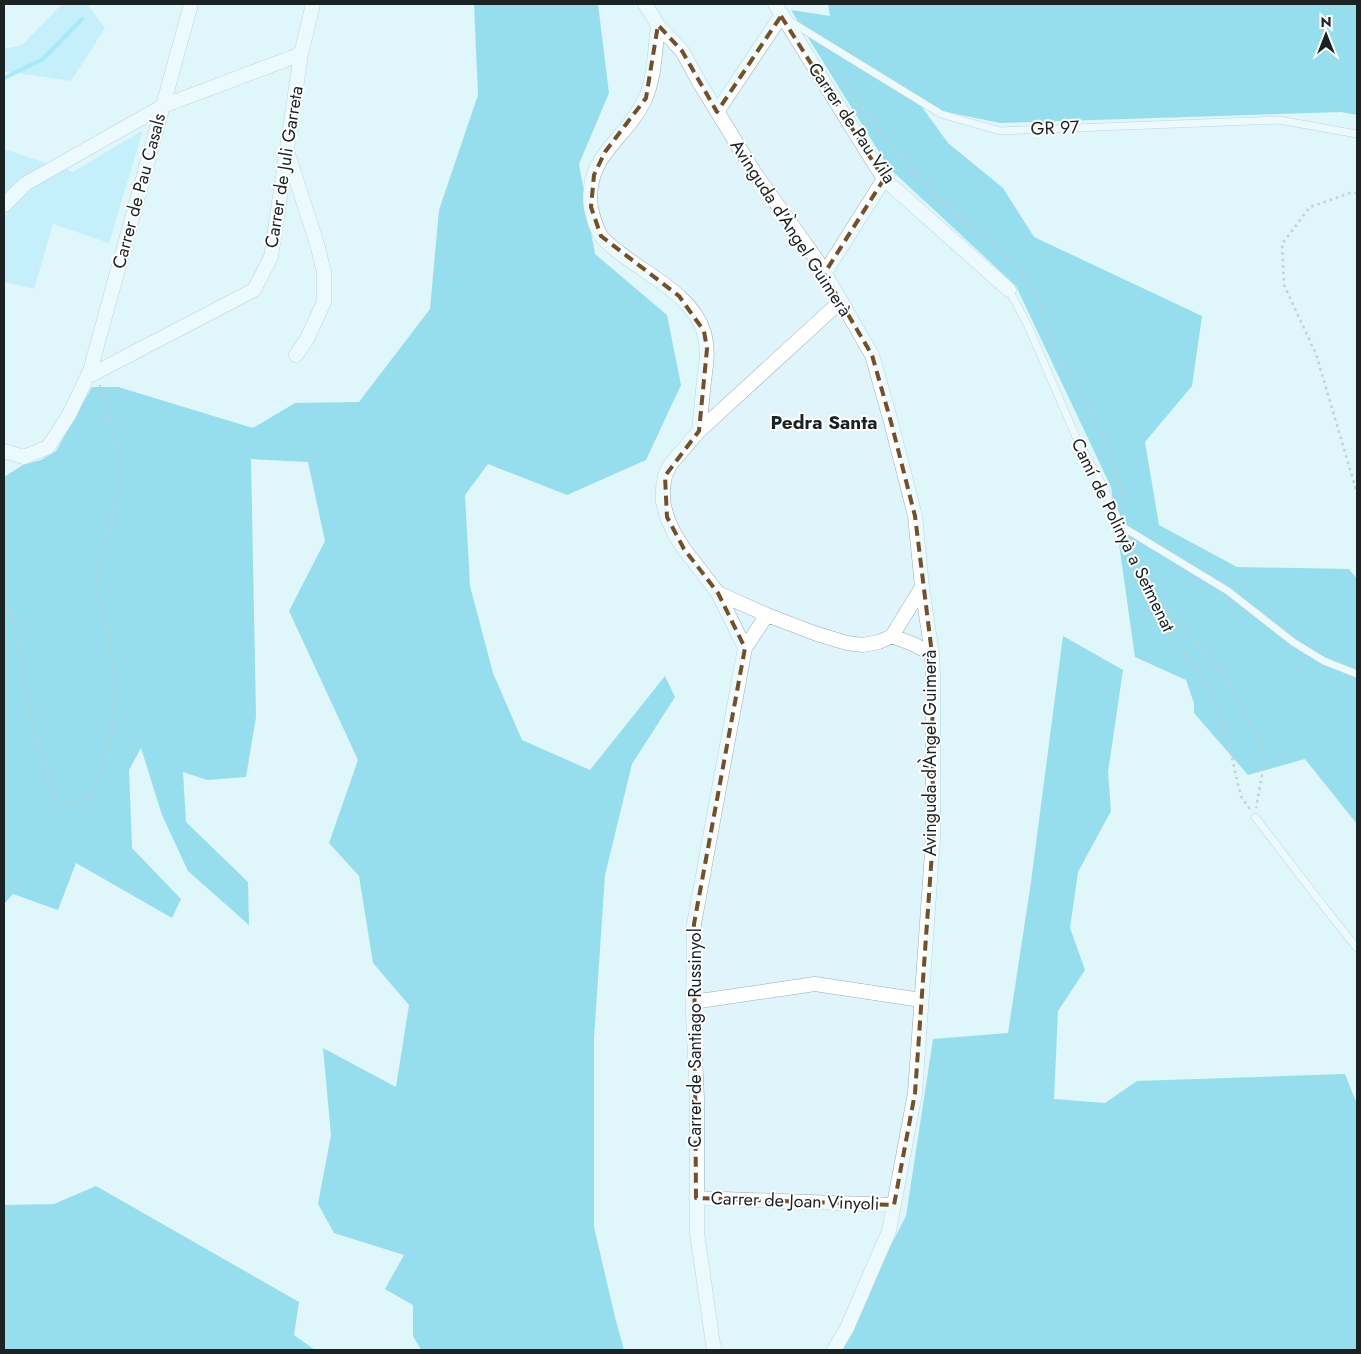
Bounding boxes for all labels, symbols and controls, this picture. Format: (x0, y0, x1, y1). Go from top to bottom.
north arrow (1301, 10, 1351, 60)
text: N (1320, 12, 1332, 32)
street label: Carrer de Pau Vila (802, 57, 902, 189)
street label: Carrer de Juli Garreta (258, 84, 310, 250)
street label: Carrer de Pau Casals (106, 110, 172, 272)
street label: GR 97 (1030, 114, 1080, 142)
street label: Avinguda d'Àngel Guimerà (724, 134, 858, 322)
district label: Pedra Santa (771, 409, 877, 436)
street label: Camí de Polinyà a Setmenat (1065, 434, 1182, 637)
street label: Avinguda d'Àngel Guimerà (917, 650, 943, 856)
street label: Carrer de Santiago Russinyol (682, 928, 708, 1148)
street label: Carrer de Joan Vinyoli (710, 1185, 880, 1217)

